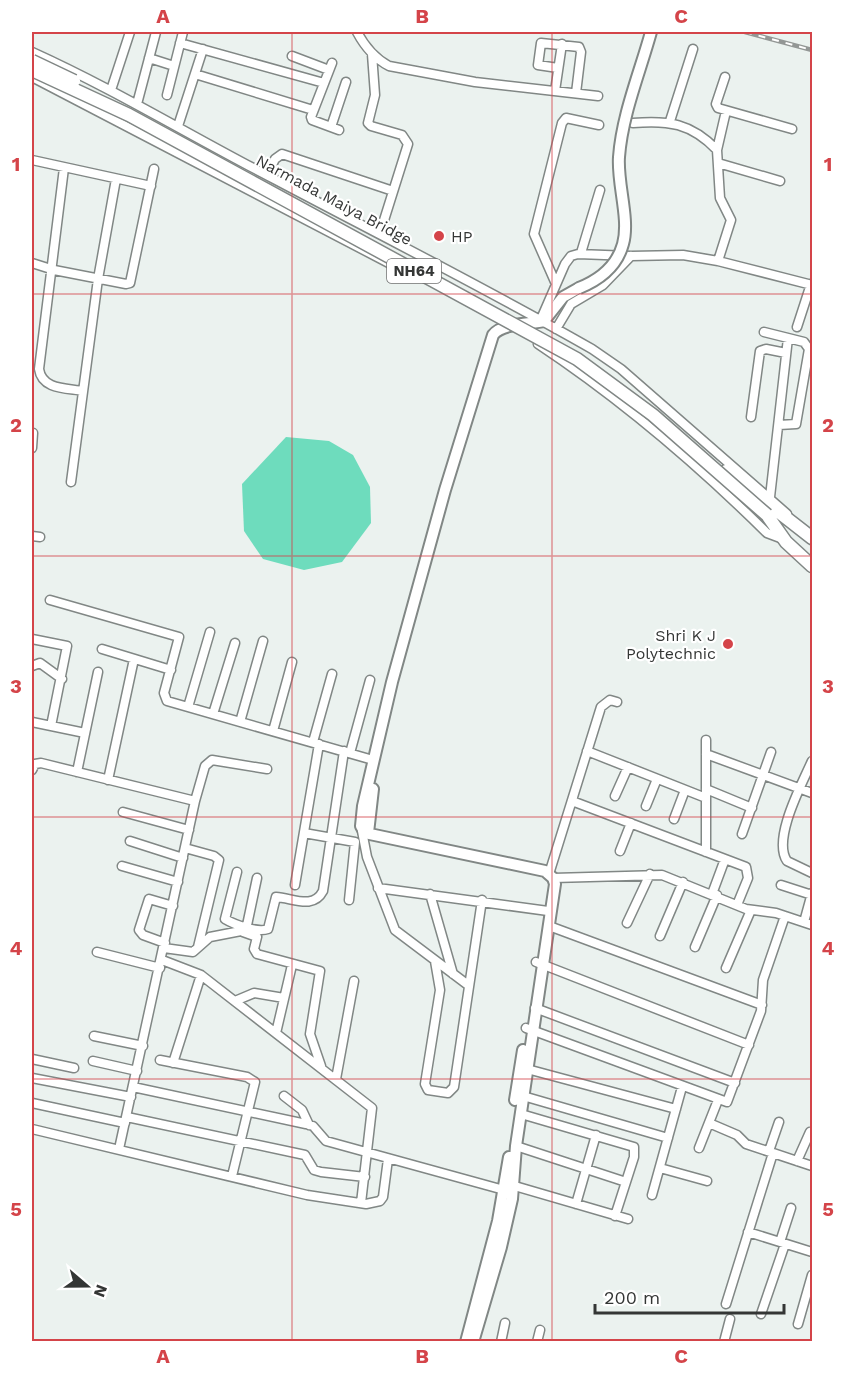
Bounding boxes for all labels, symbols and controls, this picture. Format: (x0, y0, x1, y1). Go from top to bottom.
text: A (156, 4, 170, 28)
text: B (415, 4, 429, 28)
text: C (674, 4, 688, 28)
street label: Narmada Maiya Bridge (253, 151, 415, 249)
text: 1 (12, 152, 20, 176)
text: 1 (824, 152, 832, 176)
place label: HP (451, 227, 473, 246)
marker: HP (432, 229, 446, 243)
road number: NH64 (387, 259, 441, 283)
text: 2 (10, 413, 22, 437)
text: 2 (822, 413, 834, 437)
place label: Shri K J Polytechnic (626, 626, 716, 663)
marker: Shri K J Polytechnic (721, 637, 735, 651)
text: 3 (10, 674, 22, 698)
text: 3 (822, 674, 834, 698)
text: 4 (10, 936, 23, 960)
text: 4 (822, 936, 835, 960)
text: 5 (10, 1197, 22, 1221)
text: 5 (822, 1197, 834, 1221)
north arrow (57, 1256, 117, 1316)
scale bar (595, 1277, 784, 1315)
text: N (90, 1282, 112, 1300)
text: 200 m (604, 1287, 660, 1308)
text: A (156, 1344, 170, 1368)
text: B (415, 1344, 429, 1368)
text: C (674, 1344, 688, 1368)

